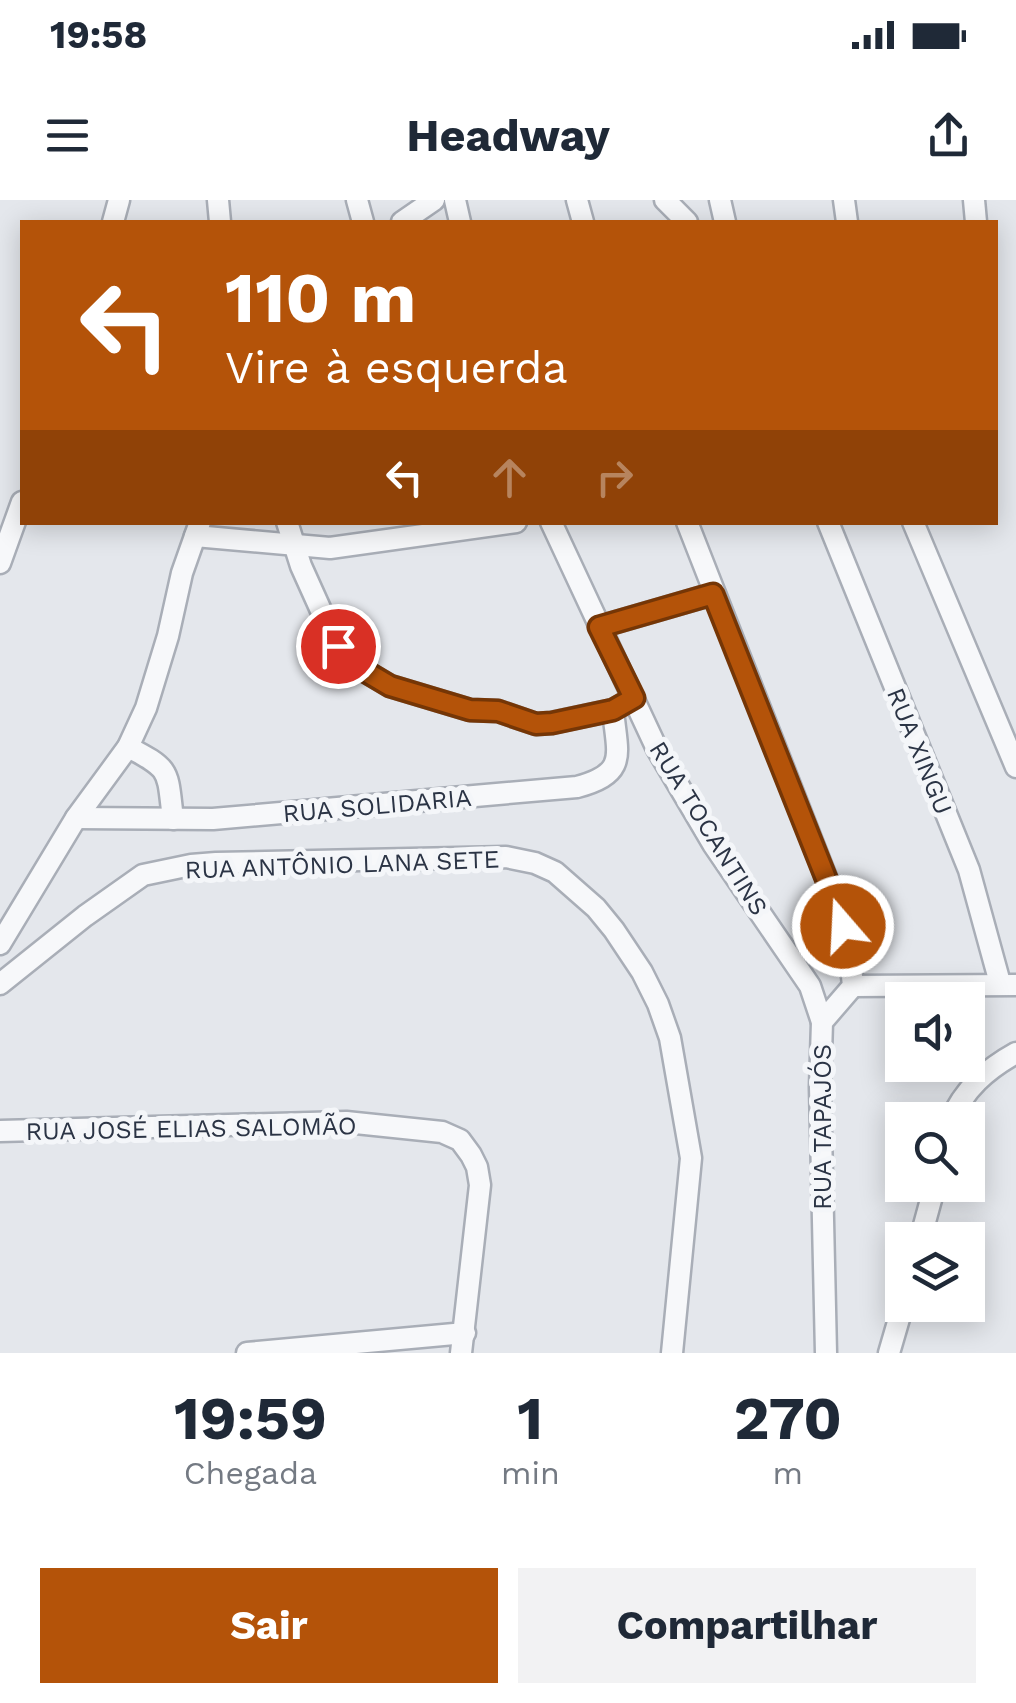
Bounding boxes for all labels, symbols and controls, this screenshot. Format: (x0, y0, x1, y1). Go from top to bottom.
text: 19:58 (50, 13, 147, 57)
icon: menu (40, 108, 95, 163)
icon: share (921, 108, 976, 163)
text: Headway (406, 109, 610, 162)
text: 110 m (225, 257, 416, 339)
icon: left (60, 260, 190, 390)
text: Vire à esquerda (225, 341, 568, 394)
icon: left (377, 450, 432, 505)
icon: ahead (482, 450, 537, 505)
icon: right (587, 450, 642, 505)
pin (296, 604, 381, 689)
icon: arrive (311, 619, 366, 674)
street label: RUA XINGU (881, 684, 958, 819)
street label: RUA TOCANTINS (643, 736, 774, 920)
street label: RUA SOLIDARIA (281, 783, 473, 828)
street label: RUA ANTÔNIO LANA SETE (184, 844, 500, 884)
position arrow (791, 874, 895, 978)
map controls (885, 982, 985, 1322)
button: sound (885, 982, 985, 1082)
street label: RUA TAPAJÓS (807, 1044, 837, 1210)
button: search (885, 1102, 985, 1202)
street label: RUA JOSÉ ELIAS SALOMÃO (25, 1111, 357, 1146)
button: layers (885, 1222, 985, 1322)
text: 19:59 (174, 1383, 327, 1454)
text: 1 (517, 1383, 543, 1454)
text: 270 (734, 1383, 842, 1454)
text: Chegada (184, 1454, 317, 1492)
text: min (501, 1454, 560, 1492)
text: m (773, 1454, 803, 1492)
button: Sair (40, 1568, 498, 1683)
button: Compartilhar (518, 1568, 976, 1683)

